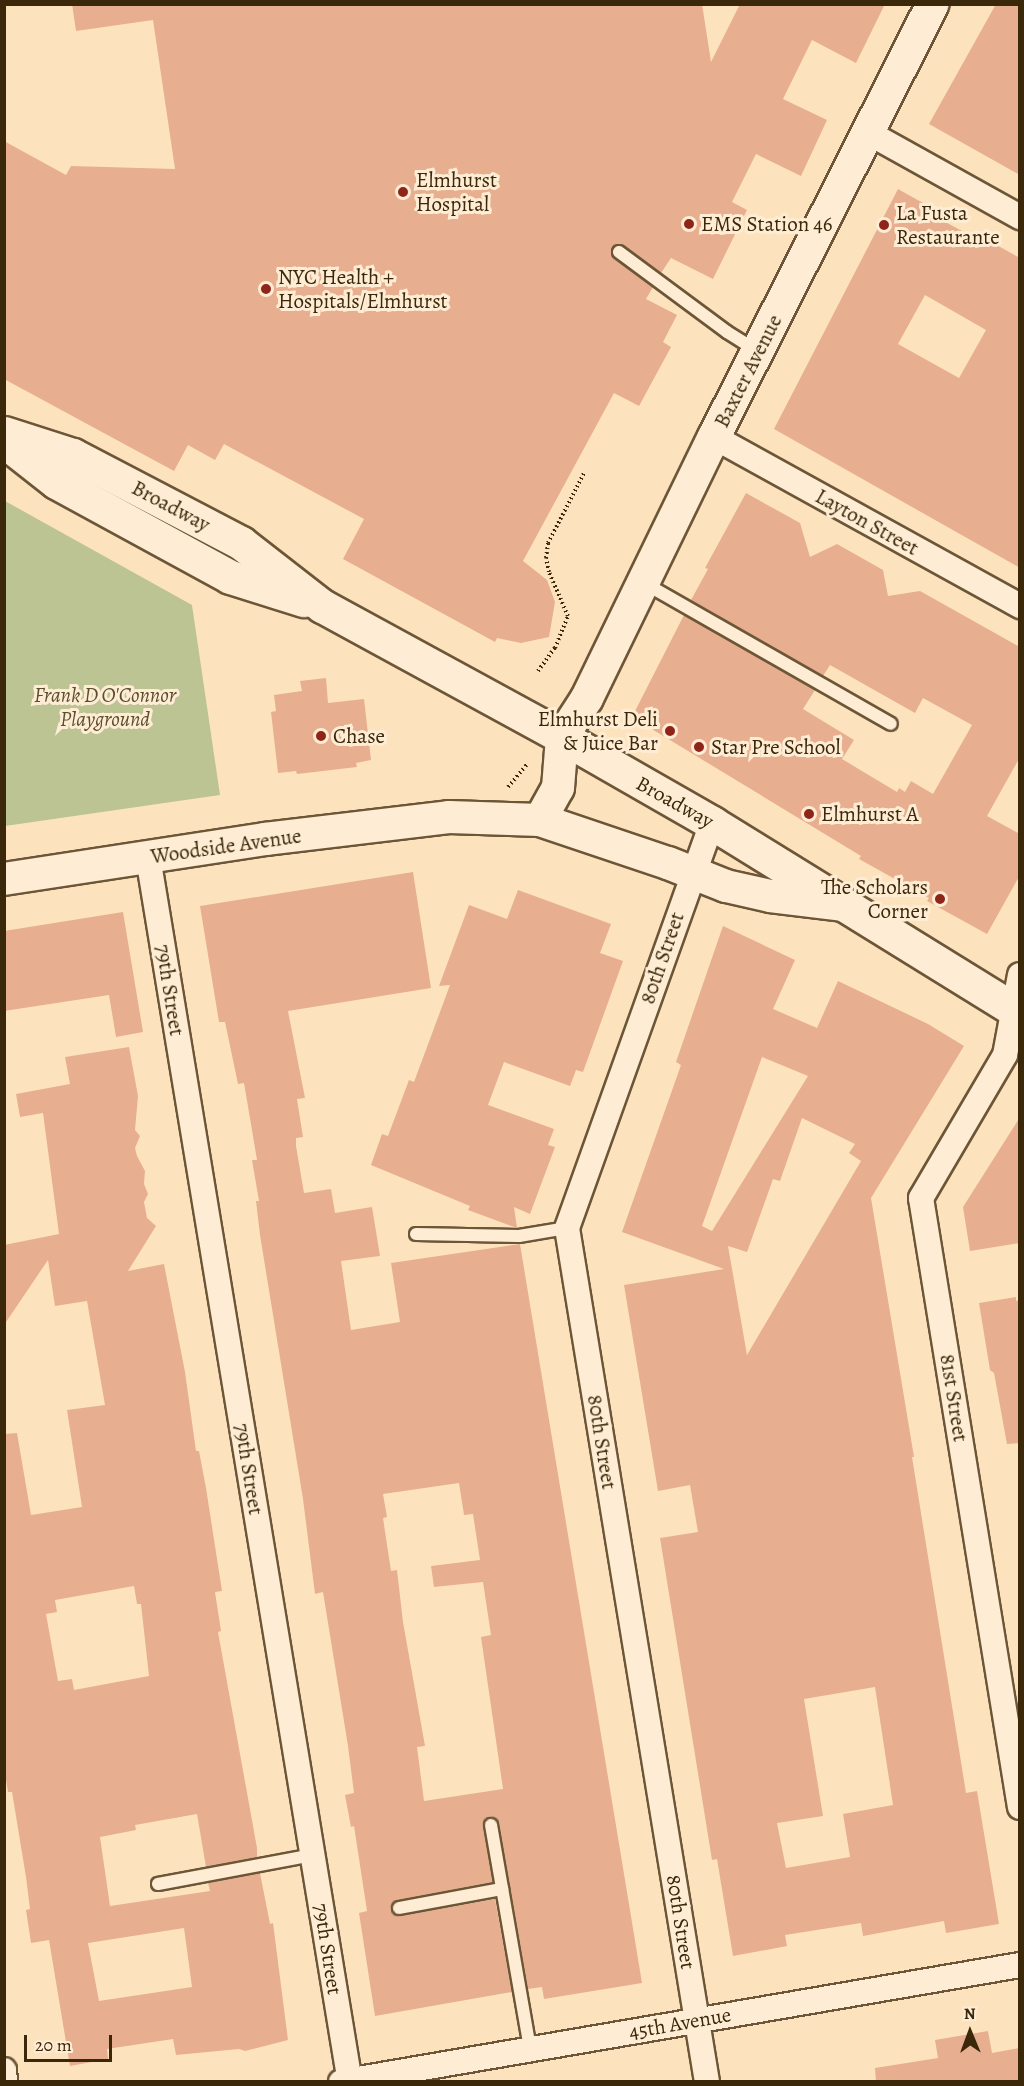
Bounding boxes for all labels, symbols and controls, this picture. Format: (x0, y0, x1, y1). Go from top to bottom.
place label: Elmhurst Hospital (416, 167, 497, 217)
marker: Elmhurst Hospital (394, 183, 412, 201)
place label: La Fusta Restaurante (896, 200, 1000, 250)
place label: EMS Station 46 (701, 211, 833, 237)
marker: EMS Station 46 (682, 217, 696, 231)
marker: La Fusta Restaurante (877, 218, 891, 232)
place label: NYC Health + Hospitals/Elmhurst (278, 264, 448, 314)
marker: NYC Health + Hospitals/Elmhurst (259, 282, 273, 296)
street label: Baxter Avenue (709, 310, 787, 432)
street label: Broadway (128, 475, 214, 537)
street label: Layton Street (811, 483, 923, 561)
park label: Frank D O'Connor Playground (34, 682, 176, 732)
place label: Elmhurst Deli & Juice Bar (538, 706, 658, 756)
place label: Chase (333, 723, 385, 749)
marker: Elmhurst Deli & Juice Bar (663, 724, 677, 738)
marker: Chase (314, 729, 328, 743)
place label: Star Pre School (711, 734, 841, 760)
marker: Star Pre School (692, 740, 706, 754)
street label: Broadway (632, 770, 718, 834)
place label: Elmhurst A (821, 801, 918, 827)
marker: Elmhurst A (802, 807, 816, 821)
street label: Woodside Avenue (149, 823, 303, 869)
place label: The Scholars Corner (821, 874, 928, 924)
marker: The Scholars Corner (933, 892, 947, 906)
street label: 80th Street (635, 909, 689, 1007)
street label: 79th Street (150, 942, 190, 1038)
street label: 81st Street (935, 1352, 973, 1444)
street label: 80th Street (582, 1393, 622, 1491)
street label: 79th Street (229, 1421, 269, 1517)
street label: 80th Street (661, 1873, 701, 1971)
street label: 79th Street (308, 1901, 348, 1997)
street label: 45th Avenue (627, 2002, 733, 2044)
north arrow (940, 2002, 1000, 2062)
text: N (964, 2003, 976, 2025)
scale bar (27, 2023, 116, 2061)
text: 20 m (35, 2033, 72, 2057)

